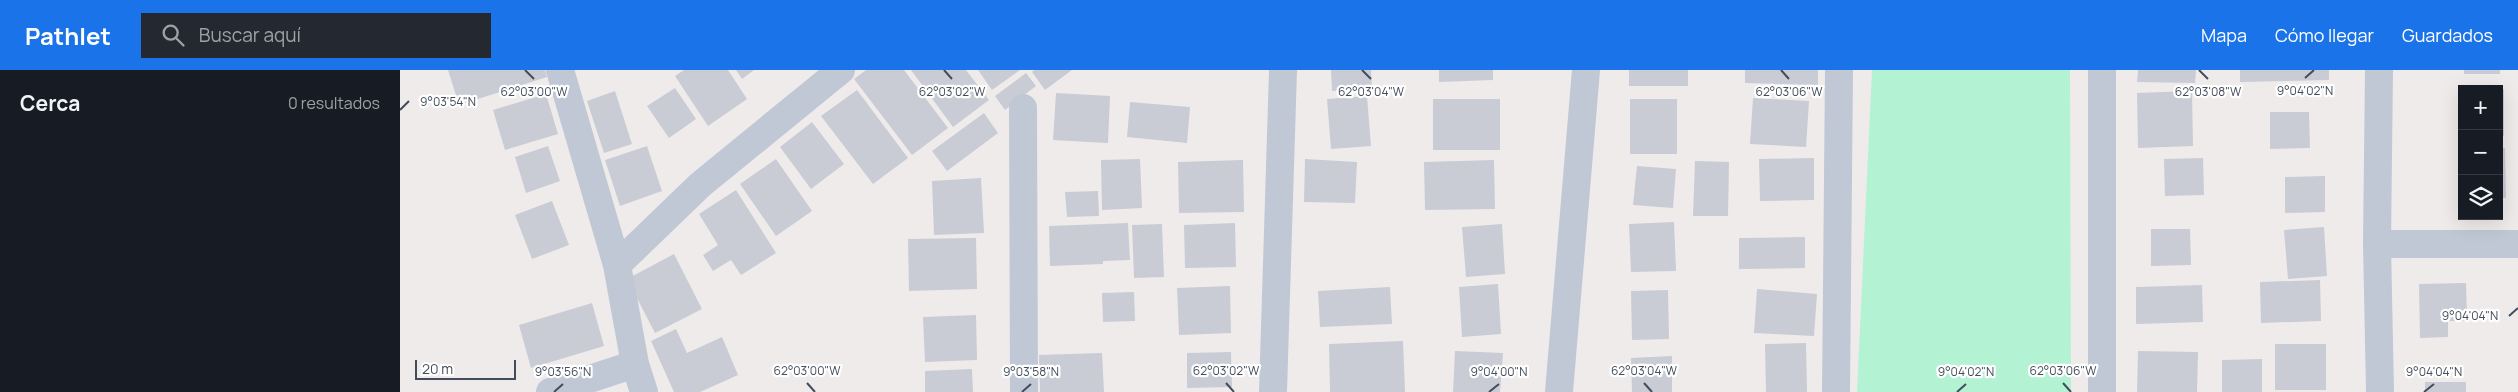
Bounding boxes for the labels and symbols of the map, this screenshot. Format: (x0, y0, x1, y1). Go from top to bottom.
text: 9°04'02"N (2277, 82, 2333, 99)
text: 62°03'00"W (501, 83, 568, 100)
text: 62°03'02"W (919, 83, 986, 100)
text: 62°03'04"W (1338, 83, 1405, 100)
text: 62°03'06"W (1756, 83, 1823, 100)
text: 62°03'08"W (2175, 83, 2242, 100)
text: 9°03'54"N (420, 93, 476, 110)
text: 9°04'04"N (2442, 307, 2498, 324)
scale bar (415, 357, 516, 380)
text: 62°03'00"W (774, 362, 841, 379)
text: 62°03'02"W (1193, 362, 1260, 379)
text: 62°03'04"W (1611, 362, 1678, 379)
text: 62°03'06"W (2030, 362, 2097, 379)
text: 9°03'56"N (535, 363, 591, 380)
text: 9°03'58"N (1003, 363, 1059, 380)
text: 9°04'00"N (1470, 363, 1528, 380)
text: 9°04'02"N (1938, 363, 1994, 380)
text: 9°04'04"N (2406, 363, 2462, 380)

